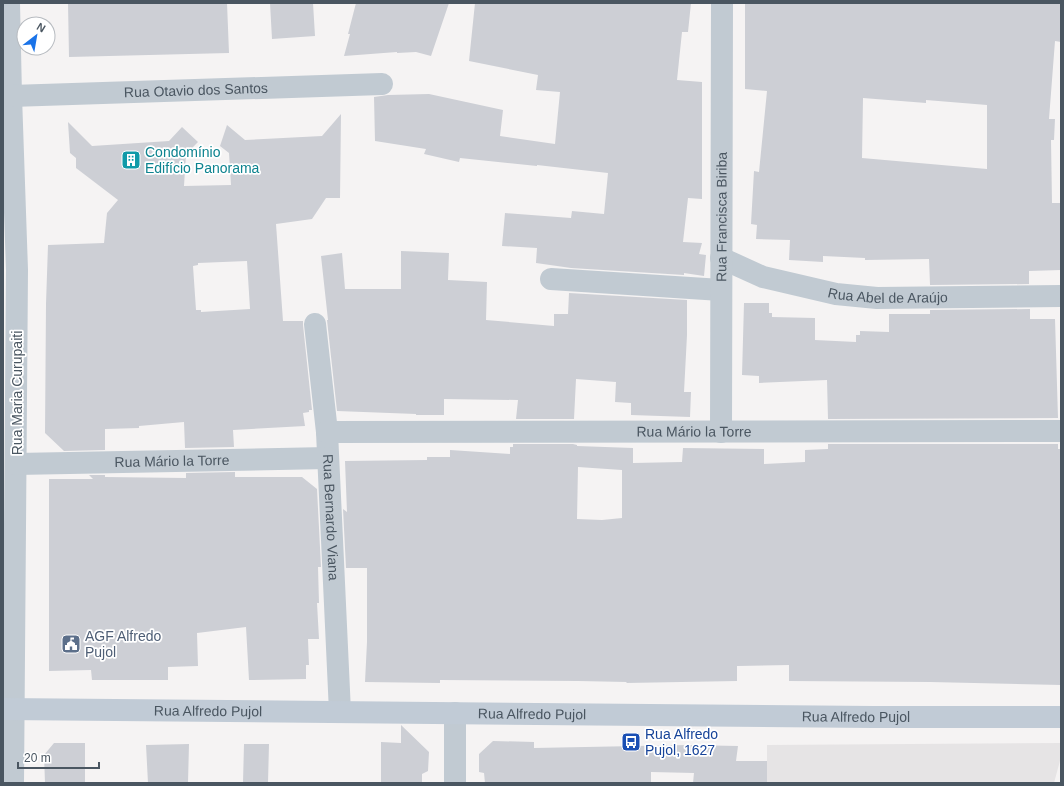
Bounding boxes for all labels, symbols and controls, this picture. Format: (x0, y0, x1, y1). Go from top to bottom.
north arrow (16, 16, 56, 56)
text: N (35, 20, 48, 35)
street label: Rua Otavio dos Santos (124, 80, 268, 100)
place label: Condomínio Edifício Panorama (145, 144, 260, 176)
building icon: Condomínio Edifício Panorama (120, 149, 142, 171)
street label: Rua Francisca Biriba (713, 152, 730, 282)
street label: Rua Abel de Araújo (826, 284, 948, 306)
street label: Rua Maria Curupaiti (9, 331, 25, 455)
street label: Rua Mário la Torre (636, 423, 752, 440)
street label: Rua Mário la Torre (114, 452, 230, 470)
street label: Rua Bernardo Viana (320, 454, 342, 581)
place label: AGF Alfredo Pujol (85, 628, 161, 660)
public building icon: AGF Alfredo Pujol (60, 633, 82, 655)
street label: Rua Alfredo Pujol (154, 702, 262, 719)
street label: Rua Alfredo Pujol (478, 705, 586, 722)
street label: Rua Alfredo Pujol (802, 708, 910, 725)
place label: Rua Alfredo Pujol, 1627 (645, 726, 718, 758)
bus stop icon: Rua Alfredo Pujol, 1627 (620, 731, 642, 753)
scale bar (18, 744, 99, 770)
text: 20 m (24, 751, 51, 765)

